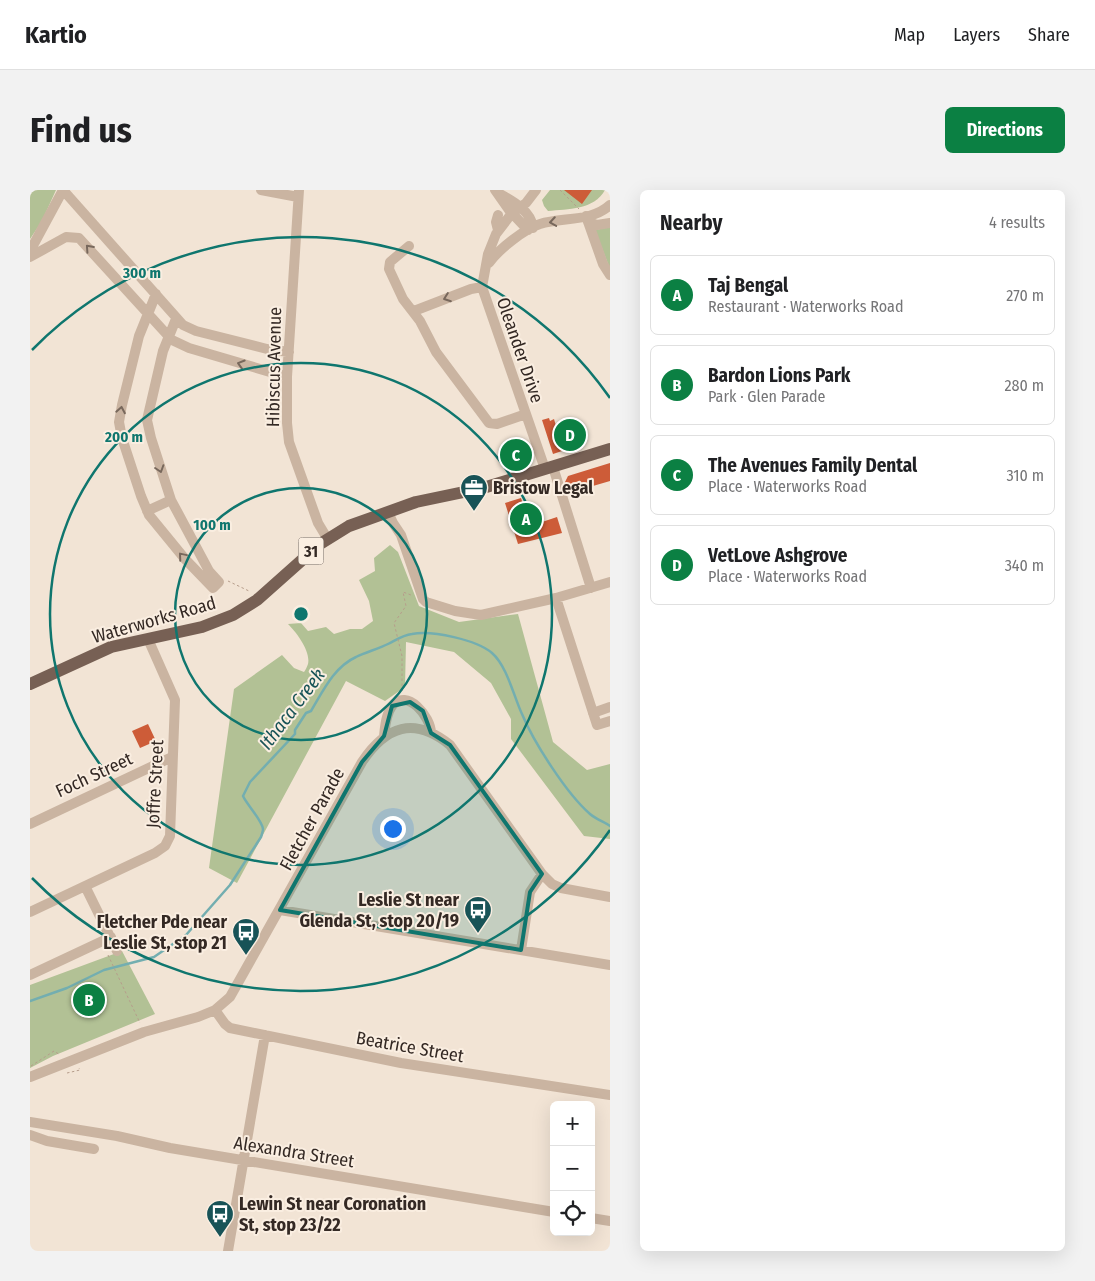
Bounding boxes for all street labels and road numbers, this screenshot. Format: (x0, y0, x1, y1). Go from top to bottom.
street label: Oleander Drive (492, 294, 548, 406)
street label: Hibiscus Avenue (262, 307, 286, 427)
road number: 31 (298, 538, 324, 564)
street label: Waterworks Road (90, 592, 218, 648)
street label: Joffre Street (142, 739, 168, 829)
street label: Foch Street (52, 748, 136, 802)
street label: Fletcher Parade (275, 764, 349, 874)
street label: Beatrice Street (354, 1027, 466, 1067)
street label: Alexandra Street (232, 1132, 356, 1172)

